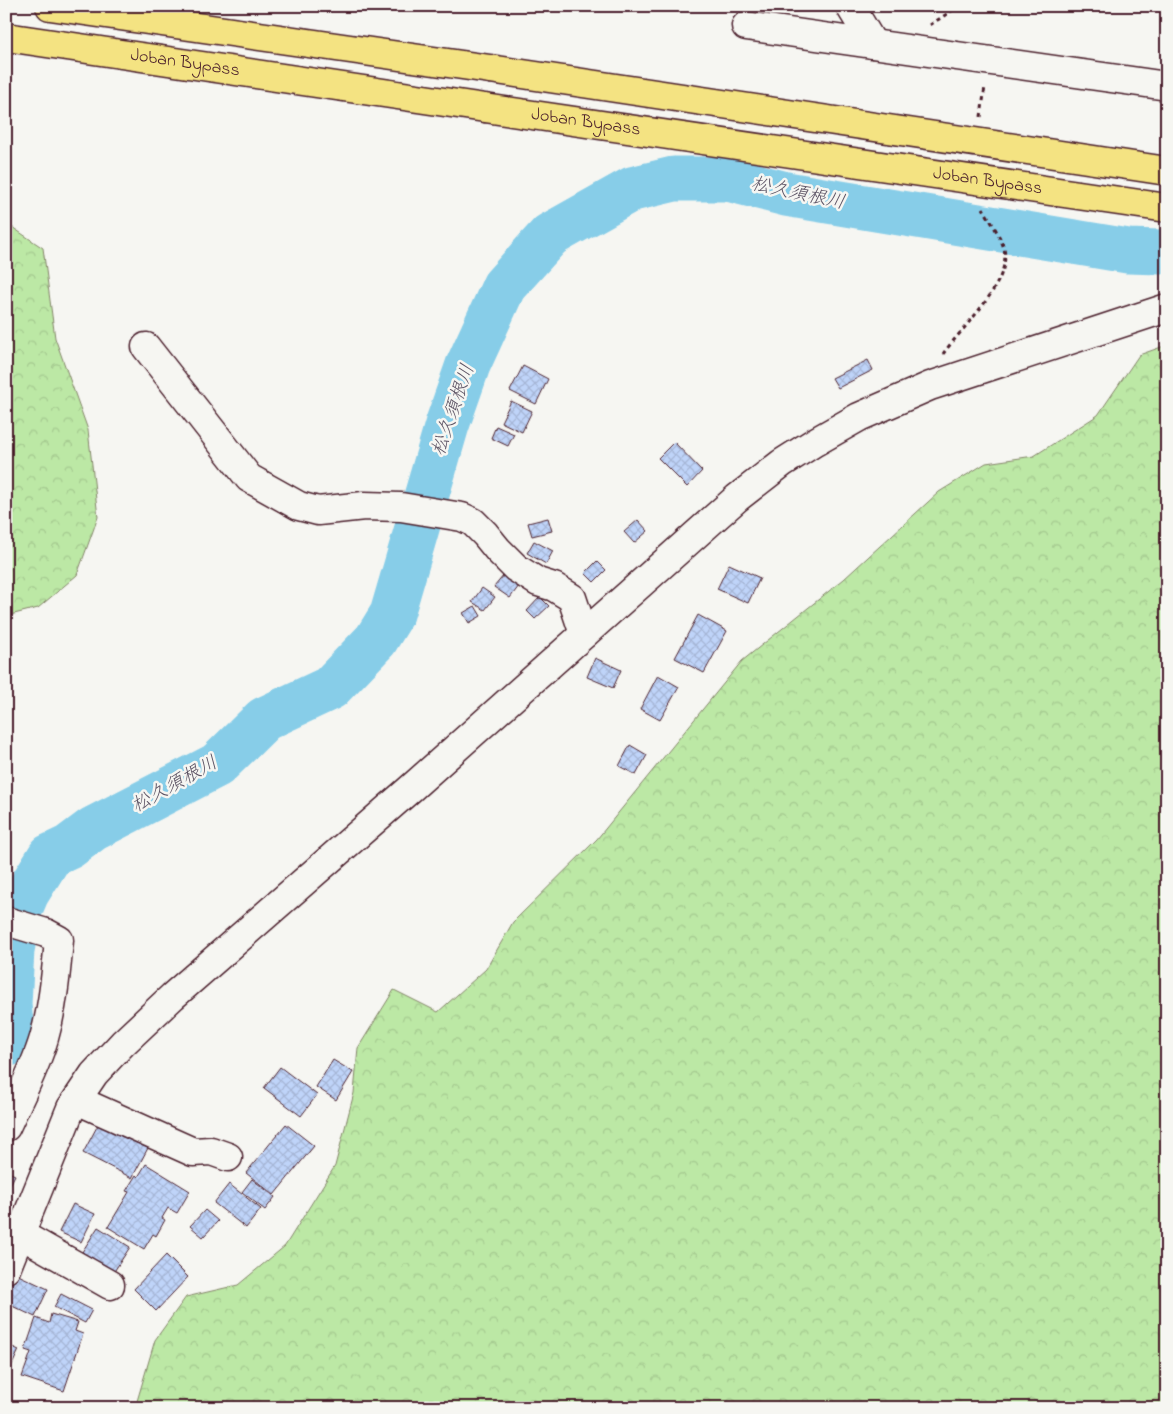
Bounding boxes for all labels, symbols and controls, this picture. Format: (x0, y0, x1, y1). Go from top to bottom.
street label: Joban Bypass (129, 43, 241, 84)
street label: Joban Bypass (529, 102, 642, 144)
street label: Joban Bypass (931, 161, 1044, 203)
water label: 松久須根川 (749, 171, 847, 217)
water label: 松久須根川 (426, 361, 482, 459)
water label: 松久須根川 (127, 750, 223, 820)

